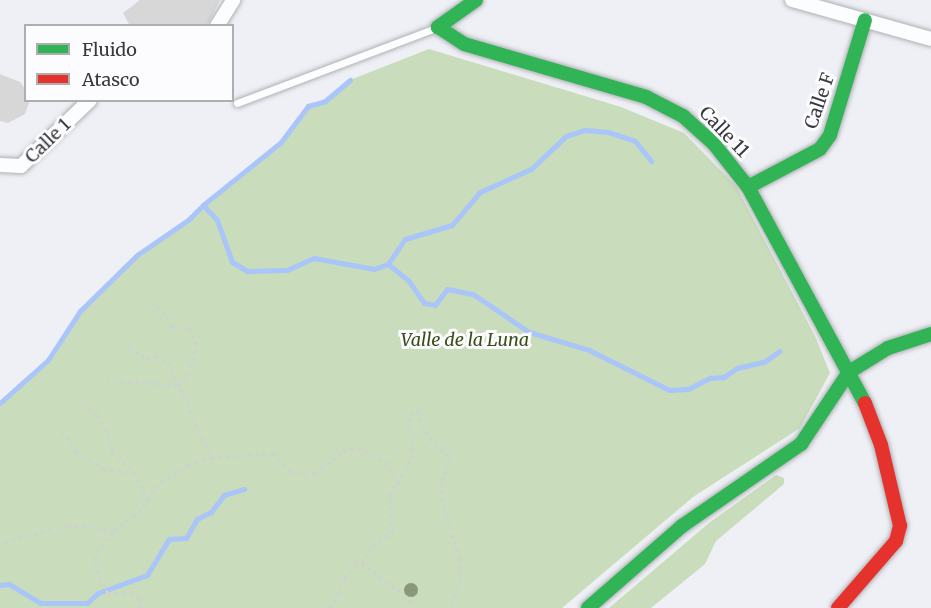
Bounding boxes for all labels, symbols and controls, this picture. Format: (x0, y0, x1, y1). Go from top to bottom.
legend (24, 24, 234, 102)
text: Fluido (82, 38, 137, 61)
text: Atasco (82, 68, 140, 91)
street label: Calle F (800, 70, 840, 132)
street label: Calle 11 (695, 102, 753, 162)
street label: Calle 1 (21, 114, 75, 168)
park label: Valle de la Luna (401, 329, 529, 351)

